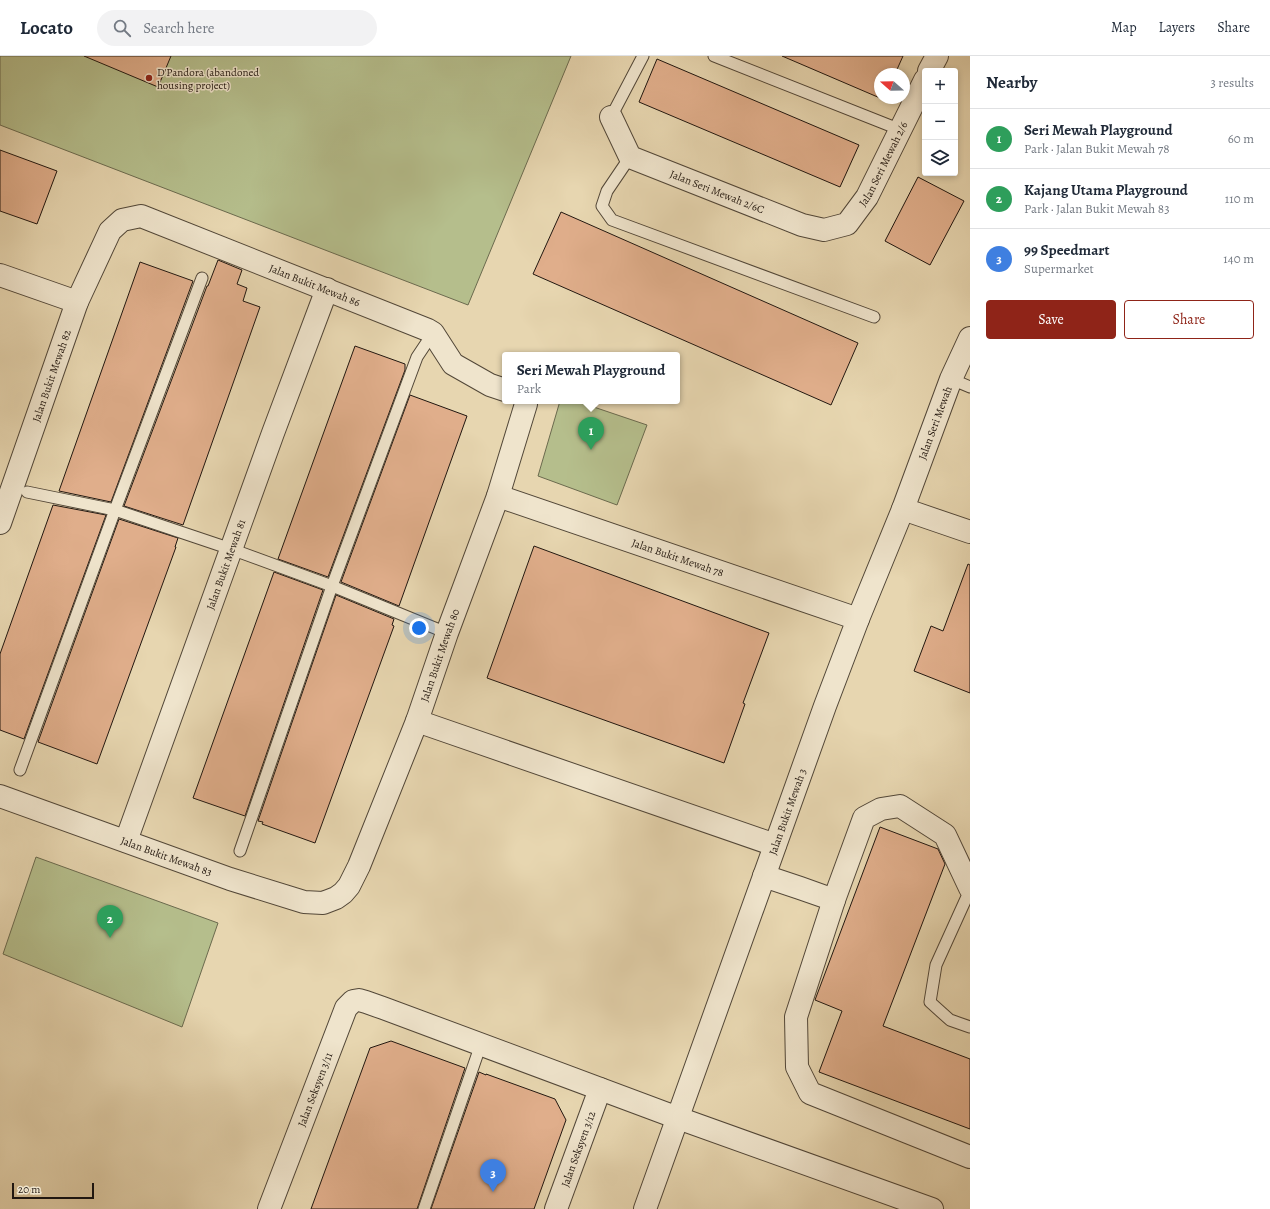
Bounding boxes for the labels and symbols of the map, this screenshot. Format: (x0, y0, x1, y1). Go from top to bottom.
place label: D'Pandora (abandoned housing project) (157, 65, 259, 93)
north arrow (874, 68, 910, 104)
marker: D'Pandora (abandoned housing project) (144, 73, 154, 83)
street label: Jalan Seri Mewah 2/6 (856, 119, 911, 210)
street label: Jalan Seri Mewah 2/6C (668, 167, 766, 217)
street label: Jalan Bukit Mewah 86 (267, 261, 362, 310)
street label: Jalan Bukit Mewah 82 (29, 328, 75, 424)
street label: Jalan Seri Mewah (915, 384, 956, 462)
pin: 1 (578, 417, 604, 450)
street label: Jalan Bukit Mewah 81 (203, 517, 249, 612)
street label: Jalan Bukit Mewah 78 (630, 535, 726, 581)
street label: Jalan Bukit Mewah 80 (417, 607, 463, 704)
your location (409, 618, 429, 638)
street label: Jalan Bukit Mewah 3 (765, 767, 810, 857)
street label: Jalan Bukit Mewah 83 (119, 833, 214, 880)
pin: 2 (97, 905, 123, 938)
street label: Jalan Seksyen 3/11 (294, 1050, 336, 1129)
street label: Jalan Seksyen 3/12 (558, 1109, 599, 1189)
pin: 3 (480, 1159, 506, 1192)
scale bar (12, 1181, 94, 1200)

